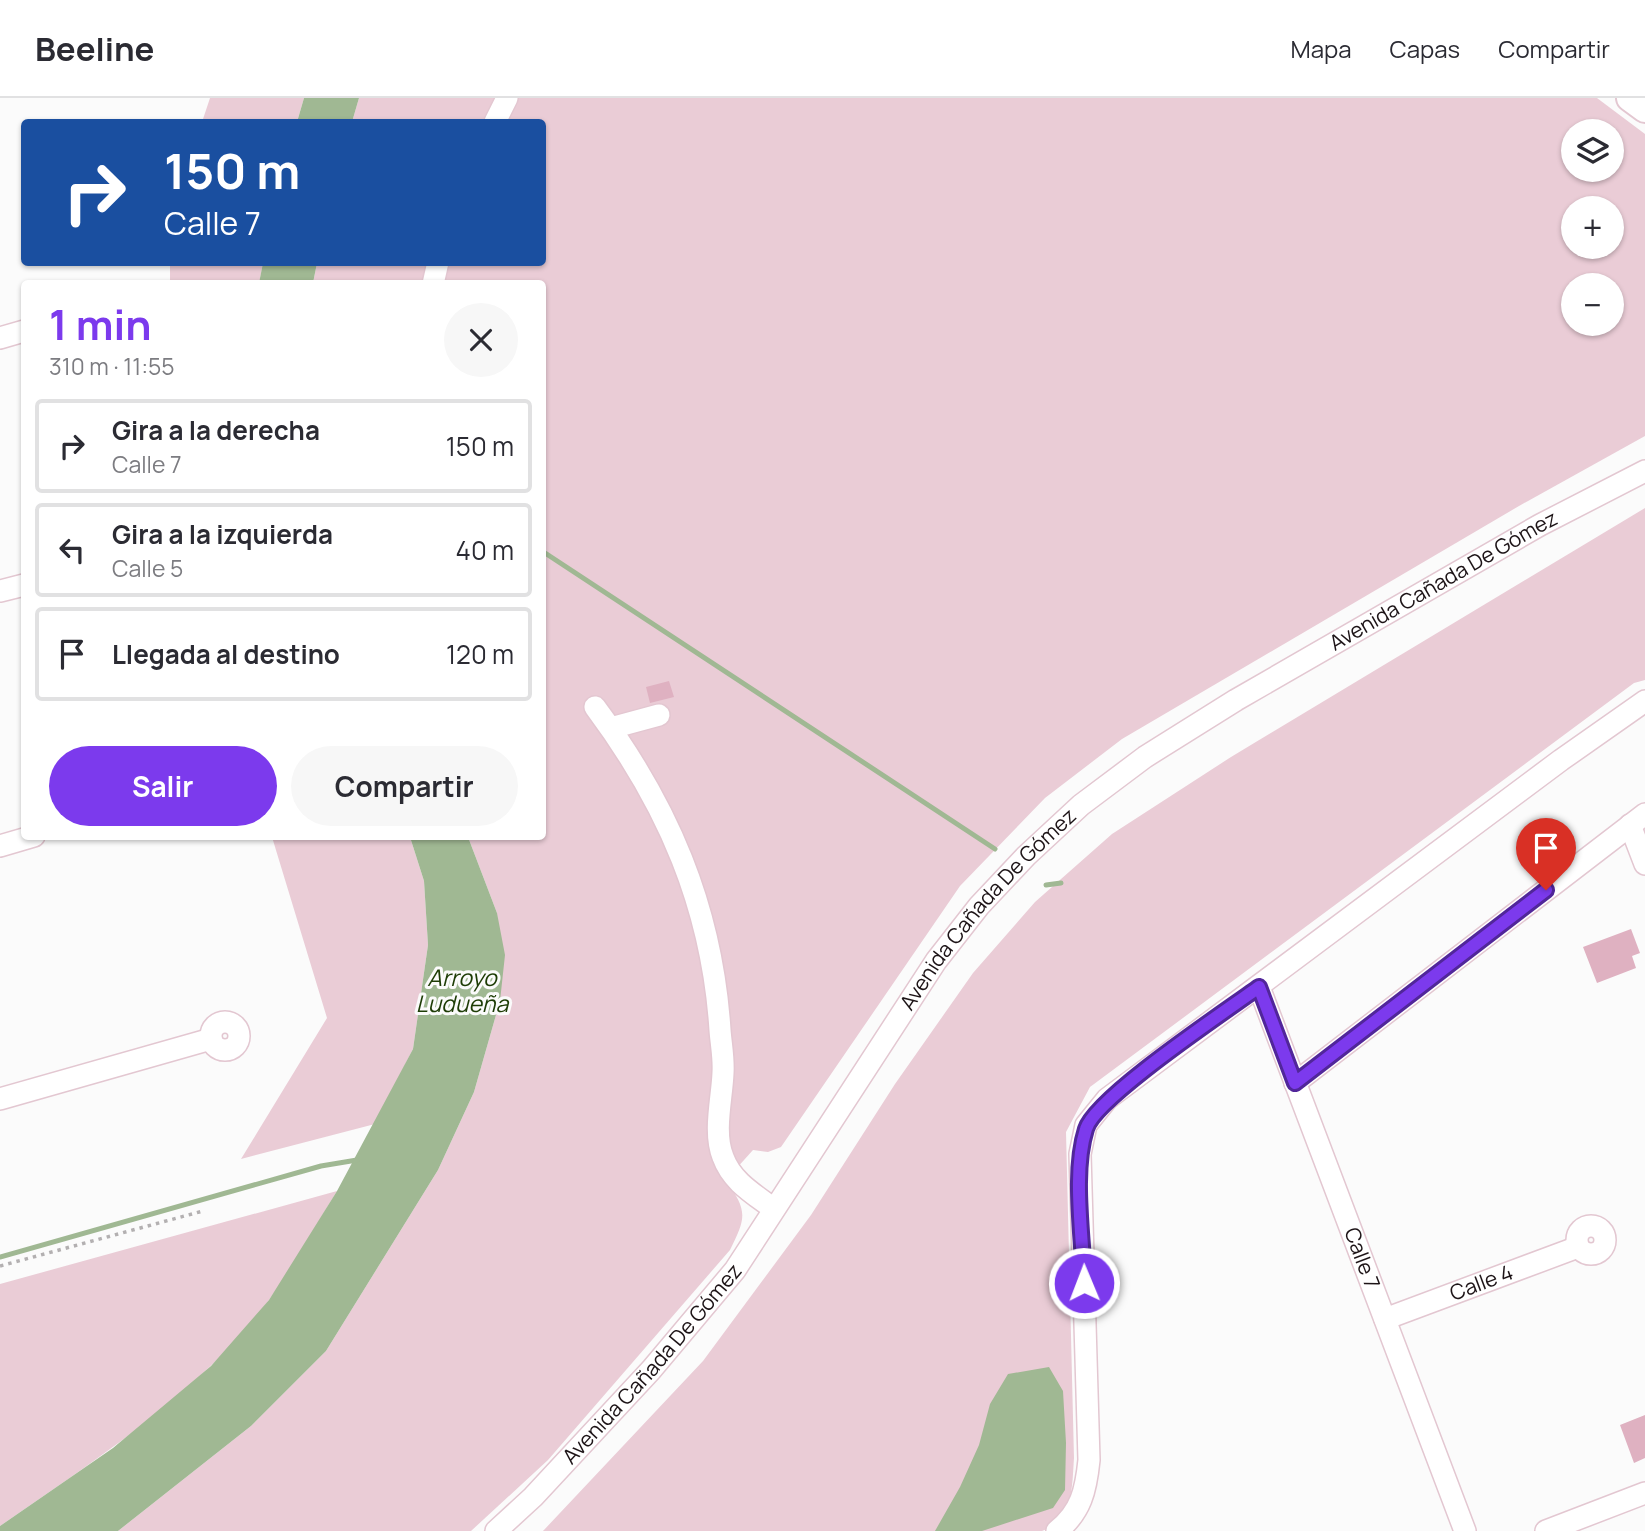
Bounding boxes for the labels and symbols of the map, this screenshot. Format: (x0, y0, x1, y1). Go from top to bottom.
street label: Avenida Cañada De Gómez (1324, 503, 1562, 656)
street label: Avenida Cañada De Gómez (893, 801, 1082, 1015)
pin (1516, 818, 1576, 890)
water label: Arroyo Ludueña (416, 961, 510, 1019)
street label: Calle 7 (1338, 1223, 1387, 1293)
position arrow (1047, 1246, 1121, 1320)
street label: Avenida Cañada De Gómez (556, 1257, 748, 1470)
street label: Calle 4 (1446, 1258, 1517, 1307)

